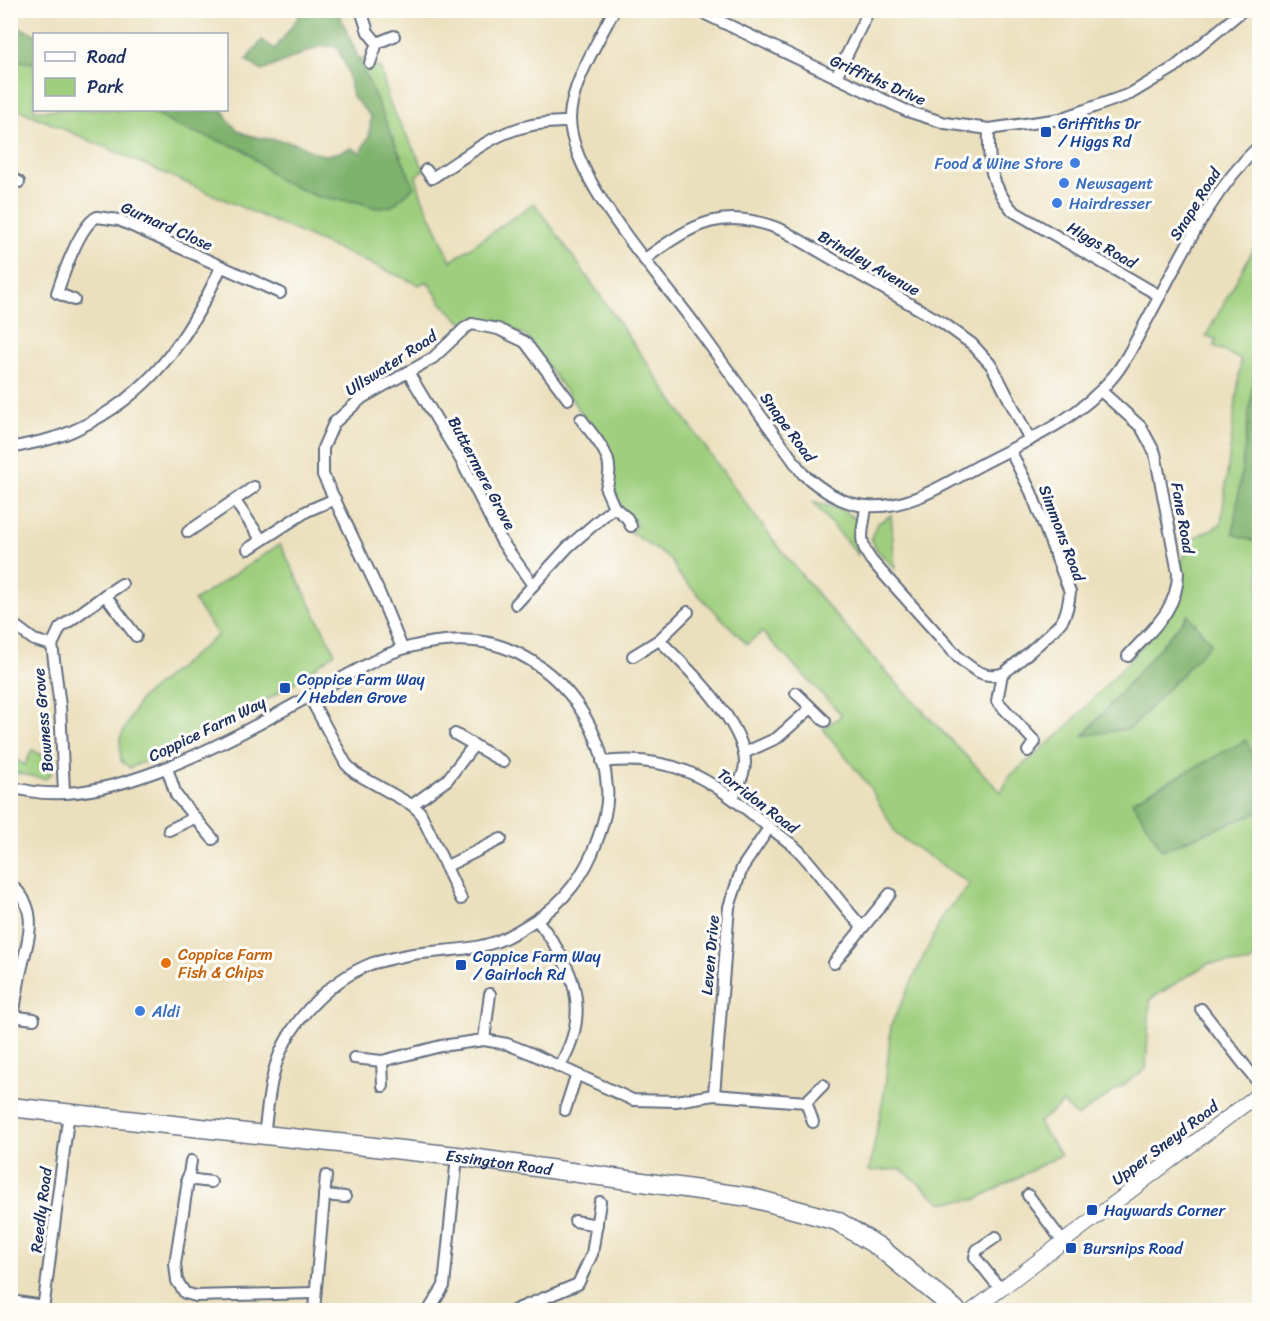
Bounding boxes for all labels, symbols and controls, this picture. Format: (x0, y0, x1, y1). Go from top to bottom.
legend (33, 33, 228, 111)
text: Road (87, 41, 127, 73)
street label: Griffiths Drive (825, 46, 931, 114)
text: Park (87, 71, 124, 103)
place label: Griffiths Dr / Higgs Rd (1058, 109, 1142, 156)
marker: Griffiths Dr / Higgs Rd (1039, 125, 1053, 139)
place label: Food & Wine Store (934, 149, 1063, 178)
marker: Food & Wine Store (1068, 156, 1082, 170)
street label: Snape Road (1161, 160, 1230, 246)
place label: Newsagent (1076, 169, 1153, 198)
marker: Newsagent (1057, 176, 1071, 190)
place label: Hairdresser (1069, 189, 1153, 218)
street label: Gurnard Close (116, 193, 218, 259)
marker: Hairdresser (1050, 196, 1064, 210)
street label: Higgs Road (1061, 213, 1144, 278)
street label: Brindley Avenue (812, 222, 926, 304)
street label: Ullswater Road (339, 321, 444, 404)
street label: Snape Road (752, 385, 825, 470)
street label: Buttermere Grove (440, 411, 524, 535)
street label: Simmons Road (1030, 480, 1094, 587)
street label: Fane Road (1162, 480, 1204, 557)
place label: Coppice Farm Way / Hebden Grove (297, 665, 426, 712)
street label: Bowness Grove (24, 667, 62, 773)
marker: Coppice Farm Way / Hebden Grove (278, 681, 292, 695)
street label: Coppice Farm Way (143, 688, 272, 770)
street label: Torridon Road (711, 760, 807, 843)
street label: Leven Drive (692, 914, 728, 996)
place label: Coppice Farm Fish & Chips (178, 940, 273, 987)
place label: Coppice Farm Way / Gairloch Rd (473, 942, 602, 989)
marker: Coppice Farm Fish & Chips (159, 956, 173, 970)
marker: Coppice Farm Way / Gairloch Rd (454, 958, 468, 972)
place label: Aldi (151, 997, 180, 1026)
marker: Aldi (133, 1004, 147, 1018)
street label: Upper Sneyd Road (1105, 1092, 1226, 1193)
street label: Essington Road (444, 1140, 555, 1184)
street label: Reedly Road (21, 1164, 61, 1254)
place label: Haywards Corner (1104, 1196, 1227, 1225)
marker: Haywards Corner (1085, 1203, 1099, 1217)
place label: Bursnips Road (1083, 1234, 1184, 1263)
marker: Bursnips Road (1064, 1241, 1078, 1255)

